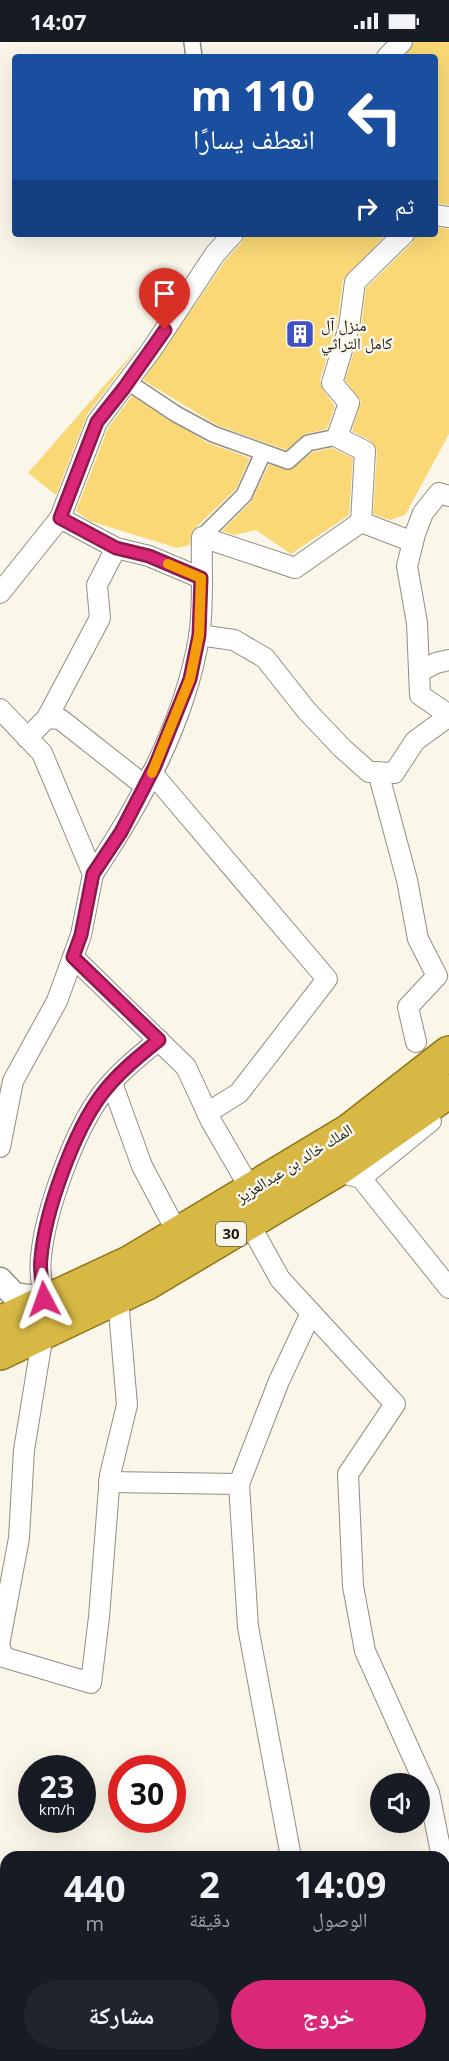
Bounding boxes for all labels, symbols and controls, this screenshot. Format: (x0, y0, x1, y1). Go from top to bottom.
text: 14:07 (30, 6, 87, 36)
text: 110 m (191, 66, 315, 123)
icon: left (336, 78, 414, 156)
text: انعطف يسارًا (193, 120, 315, 157)
text: ثم (395, 190, 414, 220)
icon: right (350, 192, 383, 225)
pin (139, 268, 190, 330)
icon: arrive (148, 277, 181, 310)
place label: منزل آل كامل التراثي (321, 314, 393, 356)
building icon: منزل آل كامل التراثي (284, 318, 316, 350)
street label: الملك خالد بن عبدالعزيز (231, 1118, 356, 1208)
road number: 30 (216, 1222, 246, 1246)
position arrow (12, 1267, 76, 1331)
speed limit sign: 30 (108, 1755, 186, 1833)
text: 23 (40, 1766, 74, 1807)
map controls (370, 1773, 430, 1833)
button: sound (370, 1773, 430, 1833)
text: km/h (39, 1799, 75, 1819)
text: 2 (199, 1860, 220, 1909)
text: 14:09 (294, 1860, 386, 1909)
text: 440 (64, 1864, 126, 1913)
text: دقيقة (189, 1906, 230, 1933)
text: الوصول (312, 1906, 368, 1933)
text: m (85, 1910, 104, 1937)
button: مشاركة (24, 1980, 219, 2049)
button: خروج (231, 1980, 426, 2049)

